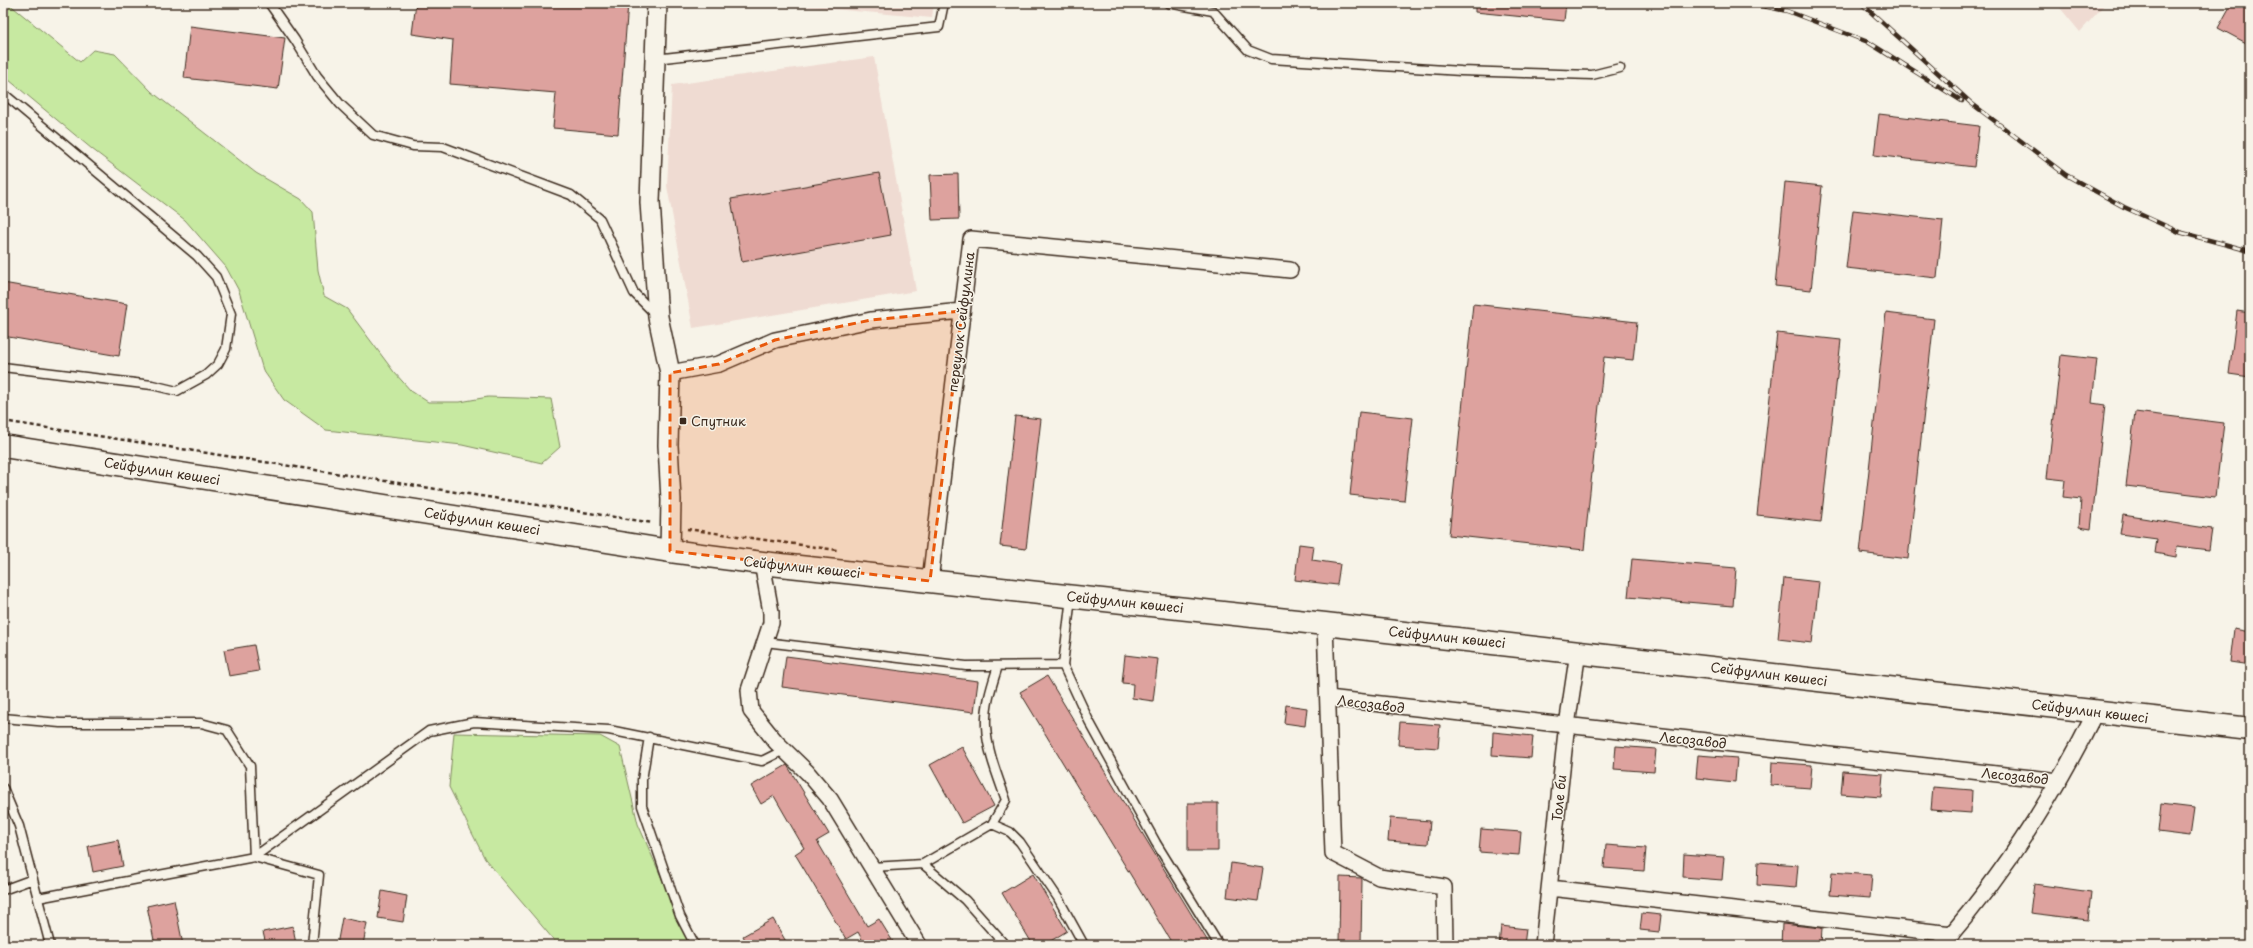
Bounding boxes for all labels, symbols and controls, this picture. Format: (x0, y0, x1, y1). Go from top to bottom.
street label: переулок Сейфуллина (942, 250, 979, 393)
place label: Спутник (691, 411, 746, 430)
marker: Спутник (678, 416, 688, 426)
street label: Сейфуллин көшесі (102, 452, 222, 489)
street label: Сейфуллин көшесі (422, 502, 542, 539)
street label: Сейфуллин көшесі (743, 551, 862, 582)
street label: Сейфуллин көшесі (1066, 586, 1185, 617)
street label: Сейфуллин көшесі (1388, 621, 1507, 652)
street label: Сейфуллин көшесі (1710, 657, 1829, 690)
street label: Лесозавод (1336, 690, 1406, 717)
street label: Сейфуллин көшесі (2031, 694, 2150, 727)
street label: Лесозавод (1658, 727, 1728, 752)
street label: Лесозавод (1980, 763, 2050, 788)
street label: Толе би (1547, 774, 1570, 822)

